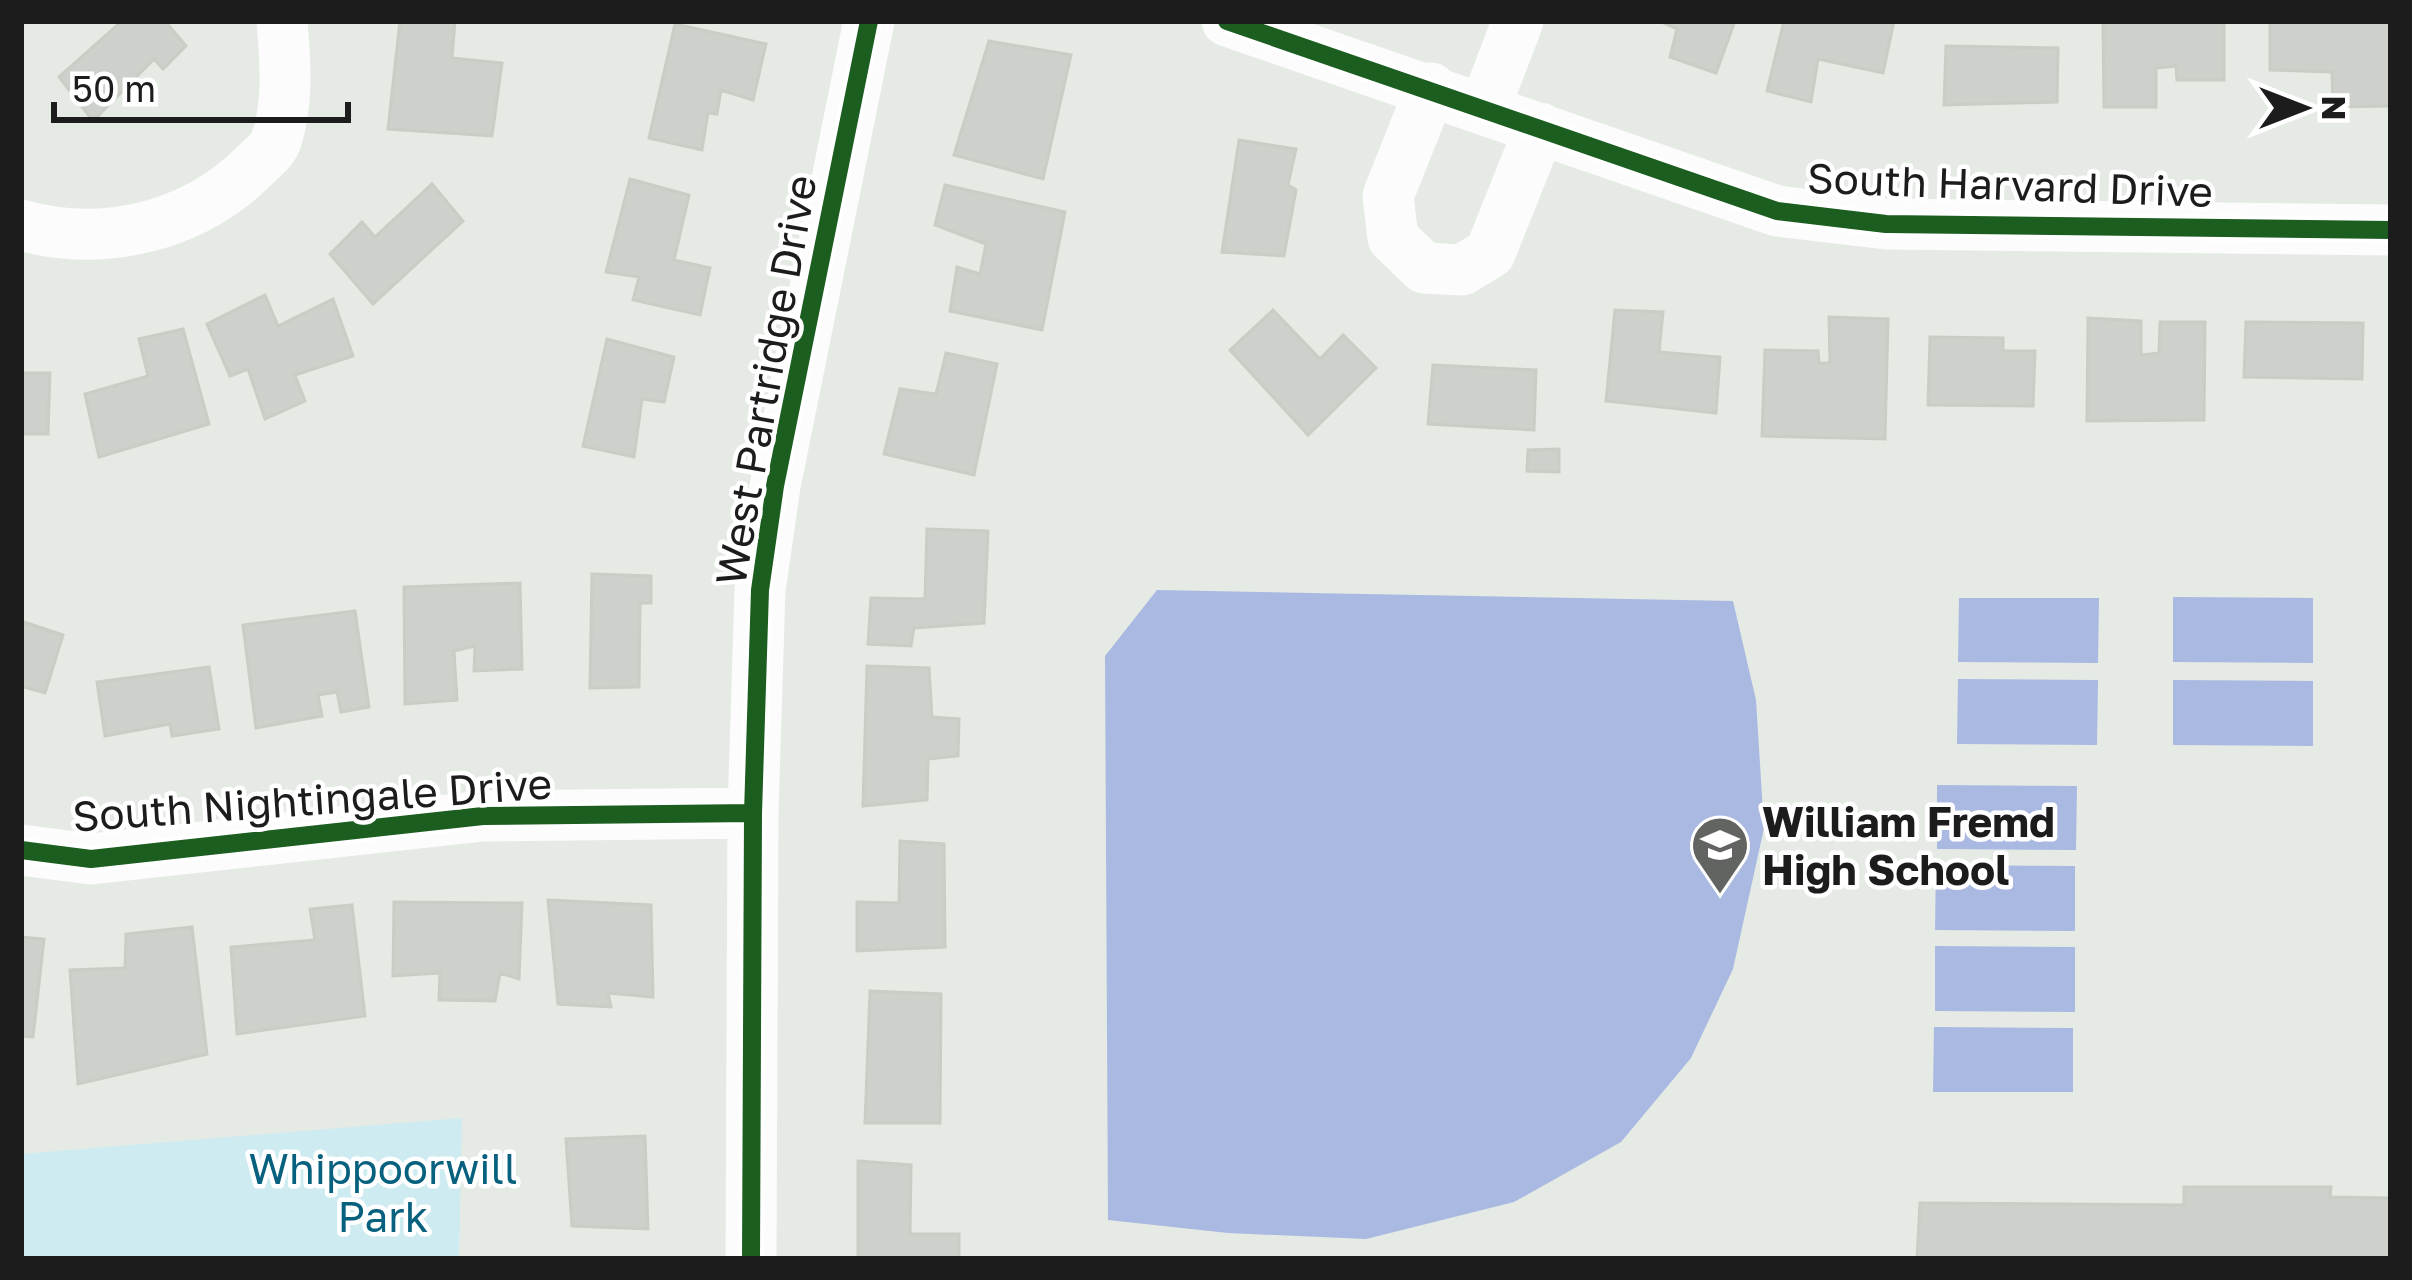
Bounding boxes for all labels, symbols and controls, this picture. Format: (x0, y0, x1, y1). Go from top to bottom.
scale bar (54, 48, 348, 122)
north arrow (2244, 48, 2364, 168)
text: 50 m (72, 67, 156, 110)
text: N (2315, 95, 2354, 121)
street label: South Harvard Drive (1806, 152, 2214, 216)
street label: West Partridge Drive (704, 171, 826, 589)
street label: South Nightingale Drive (71, 757, 553, 841)
place label: William Fremd High School (1762, 796, 2055, 894)
school or university icon: William Fremd High School (1689, 814, 1751, 896)
park label: Whippoorwill Park (249, 1143, 517, 1241)

